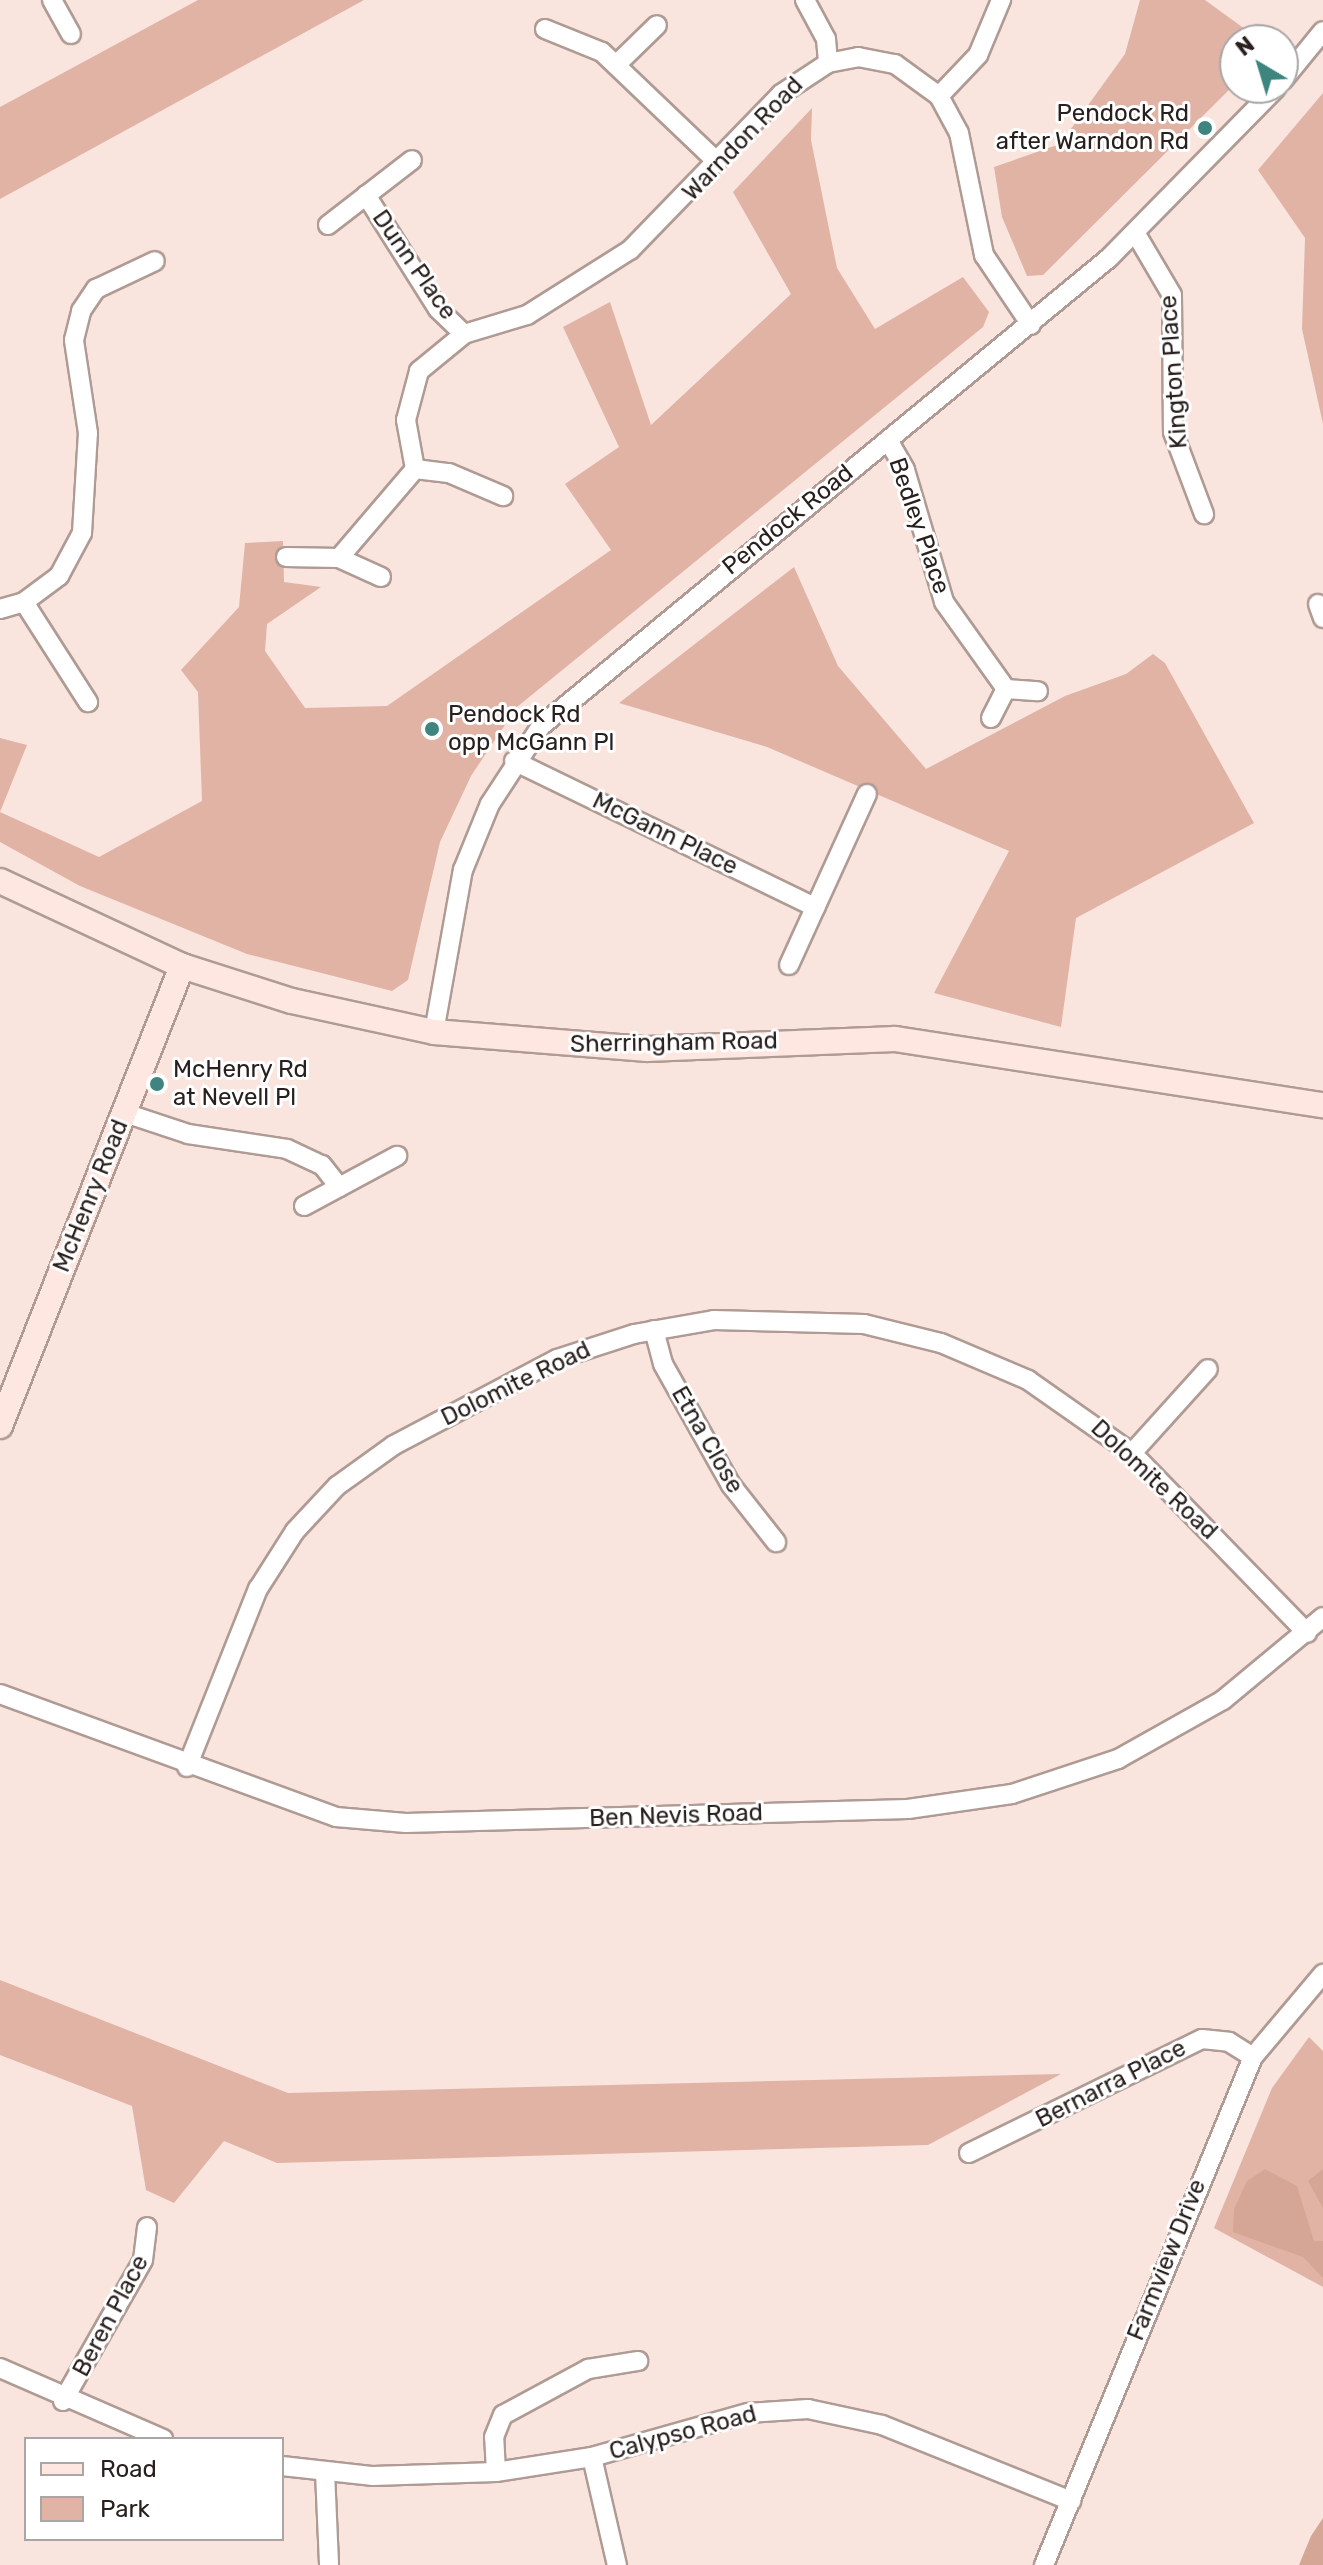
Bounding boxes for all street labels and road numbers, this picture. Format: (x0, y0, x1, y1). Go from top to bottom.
street label: Warndon Road (677, 71, 809, 207)
street label: Dunn Place (366, 205, 462, 325)
street label: Kington Place (1154, 294, 1194, 450)
street label: Bedley Place (882, 454, 956, 598)
street label: Pendock Road (717, 459, 859, 581)
street label: McGann Place (588, 786, 742, 882)
street label: Sherringham Road (570, 1027, 778, 1059)
street label: McHenry Road (47, 1115, 135, 1277)
street label: Dolomite Road (437, 1335, 595, 1433)
street label: Etna Close (665, 1381, 749, 1499)
street label: Dolomite Road (1085, 1414, 1223, 1546)
street label: Ben Nevis Road (589, 1799, 763, 1833)
street label: Bernarra Place (1031, 2034, 1191, 2134)
street label: Farmview Drive (1121, 2175, 1213, 2345)
street label: Beren Place (67, 2250, 155, 2382)
street label: Calypso Road (606, 2399, 760, 2467)

